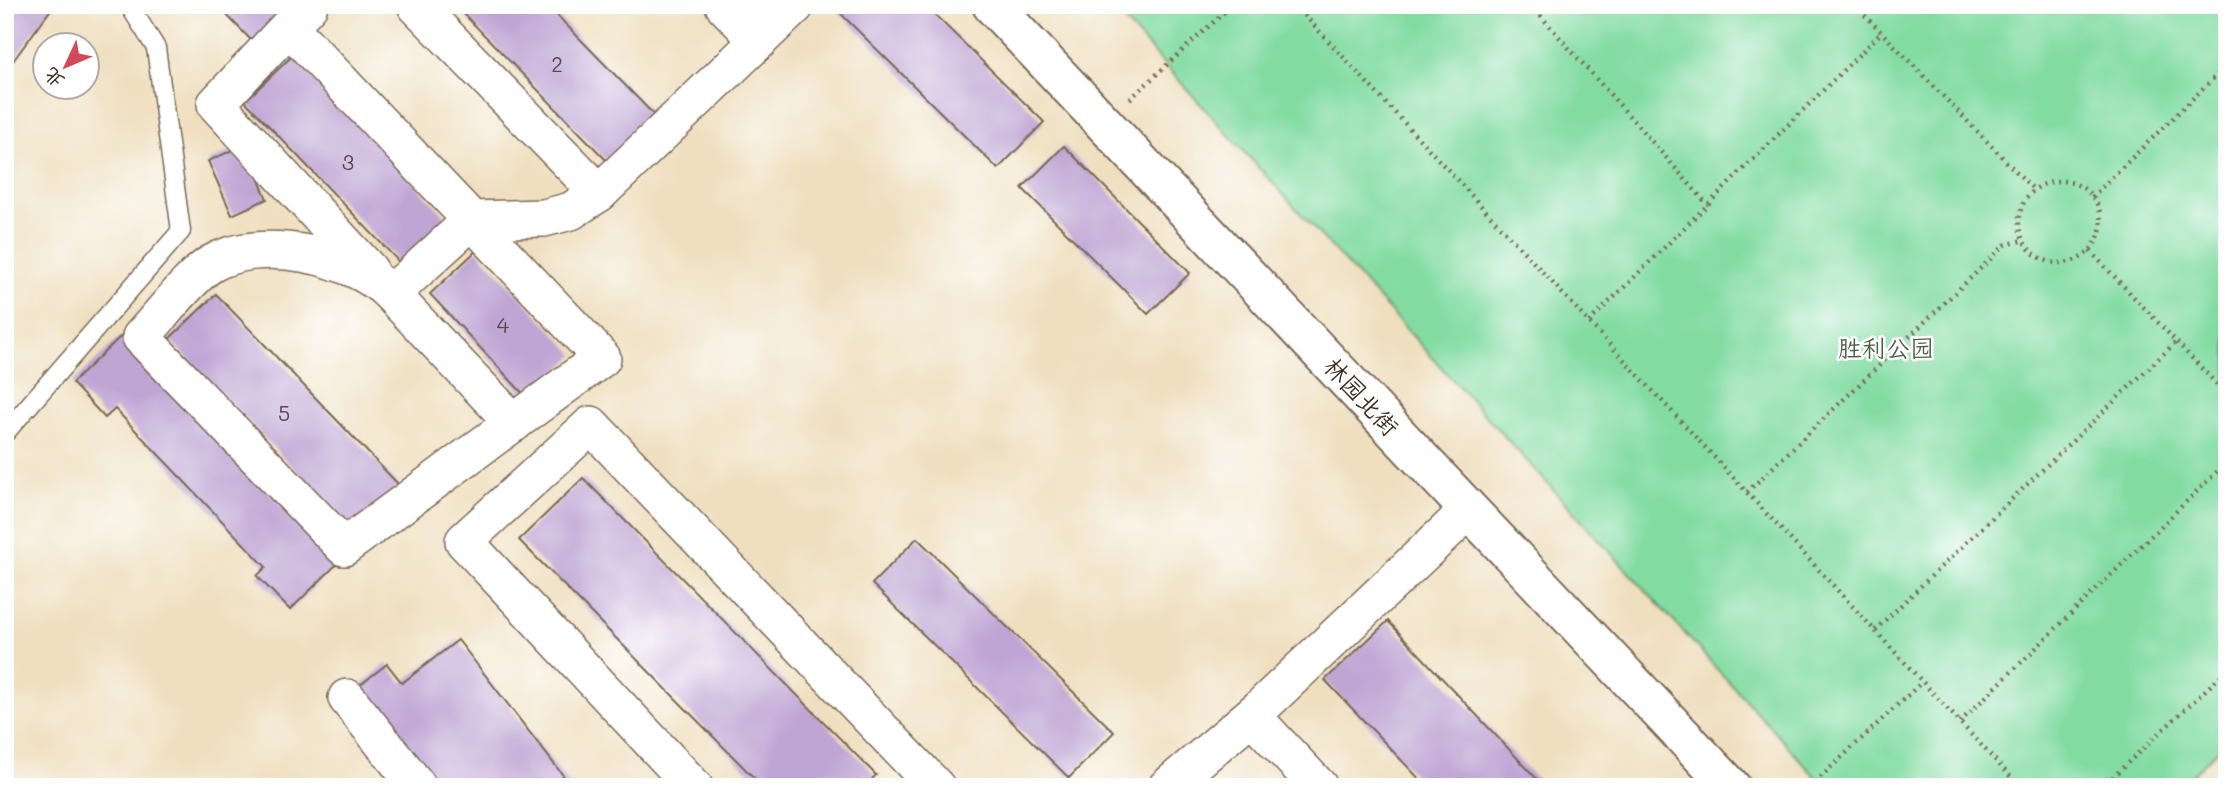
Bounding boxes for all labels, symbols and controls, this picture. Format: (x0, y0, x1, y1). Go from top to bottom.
north arrow (32, 32, 102, 102)
house number: 2 (551, 50, 563, 77)
text: 北 (38, 63, 69, 94)
house number: 3 (342, 148, 354, 175)
house number: 4 (497, 311, 510, 338)
park label: 胜利公园 (1838, 332, 1934, 363)
street label: 林园北街 (1318, 350, 1406, 442)
house number: 5 (278, 399, 290, 426)

